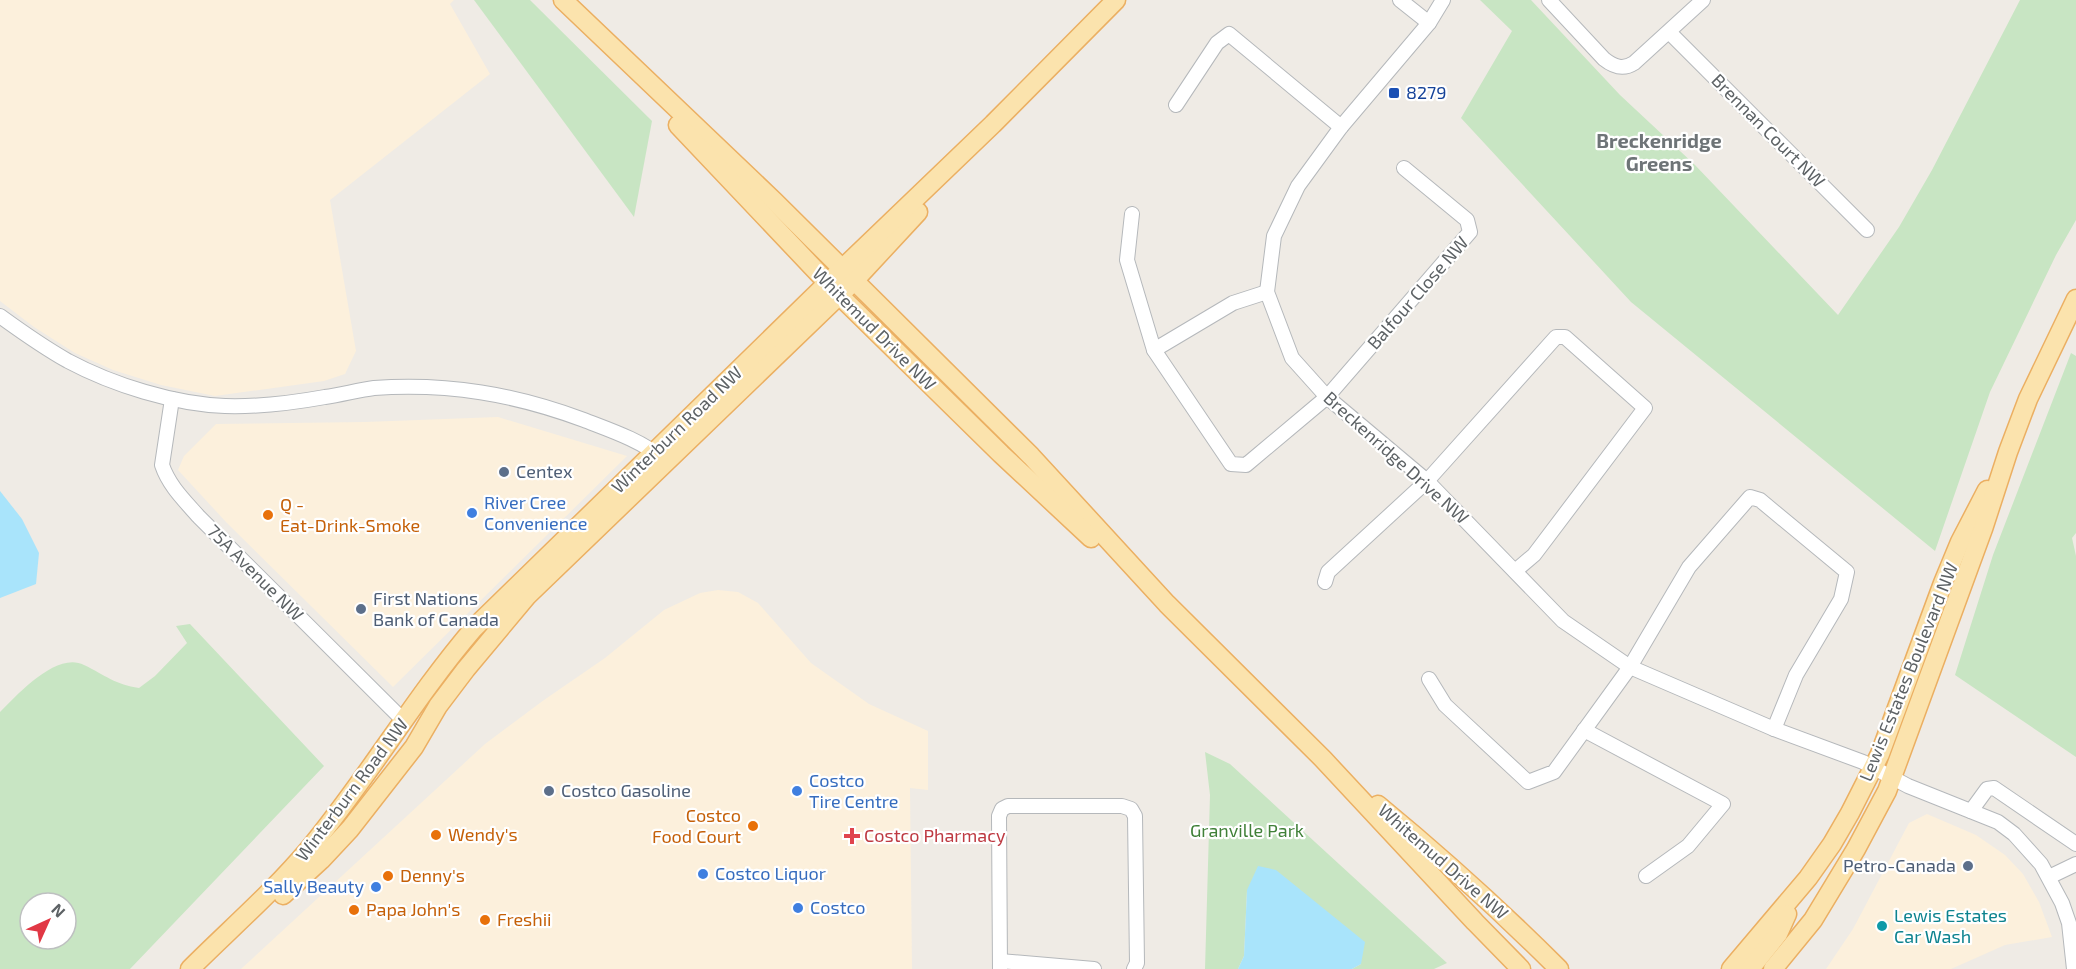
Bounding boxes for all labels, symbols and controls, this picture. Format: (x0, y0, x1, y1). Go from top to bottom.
street label: Brennan Court NW (1707, 69, 1830, 192)
place label: 8279 (1406, 81, 1447, 103)
marker: 8279 (1387, 86, 1401, 100)
district label: Breckenridge Greens (1596, 128, 1722, 175)
street label: Balfour Close NW (1362, 231, 1472, 353)
street label: Whitemud Drive NW (808, 262, 941, 395)
street label: Winterburn Road NW (606, 361, 746, 497)
street label: Breckenridge Drive NW (1320, 386, 1474, 528)
place label: Centex (516, 460, 573, 482)
marker: Centex (497, 465, 511, 479)
place label: River Cree Convenience (484, 491, 587, 534)
place label: Q - Eat-Drink-Smoke (280, 493, 420, 536)
marker: River Cree Convenience (465, 506, 479, 520)
marker: Q - Eat-Drink-Smoke (261, 508, 275, 522)
street label: 75A Avenue NW (203, 520, 308, 625)
street label: Lewis Estates Boulevard NW (1854, 559, 1962, 784)
place label: First Nations Bank of Canada (373, 587, 499, 630)
marker: First Nations Bank of Canada (354, 602, 368, 616)
street label: Winterburn Road NW (290, 714, 412, 865)
place label: Costco Tire Centre (809, 769, 898, 812)
place label: Costco Gasoline (561, 779, 691, 801)
marker: Costco Gasoline (542, 784, 556, 798)
marker: Costco Tire Centre (790, 784, 804, 798)
street label: Whitemud Drive NW (1374, 799, 1513, 924)
place label: Costco Food Court (652, 804, 741, 847)
marker: Costco Food Court (746, 819, 760, 833)
park label: Granville Park (1190, 819, 1304, 841)
place label: Wendy's (448, 823, 518, 845)
place label: Costco Pharmacy (864, 824, 1006, 846)
marker: Wendy's (429, 828, 443, 842)
marker: Costco Pharmacy (845, 829, 859, 843)
place label: Petro-Canada (1843, 854, 1956, 876)
marker: Petro-Canada (1961, 859, 1975, 873)
place label: Costco Liquor (715, 862, 826, 884)
place label: Denny's (400, 864, 465, 886)
marker: Costco Liquor (696, 867, 710, 881)
marker: Denny's (381, 869, 395, 883)
place label: Sally Beauty (263, 875, 364, 897)
marker: Sally Beauty (369, 880, 383, 894)
north arrow (18, 891, 78, 951)
place label: Costco (810, 896, 865, 918)
place label: Papa John's (366, 898, 460, 920)
text: N (48, 899, 70, 921)
marker: Costco (791, 901, 805, 915)
marker: Papa John's (347, 903, 361, 917)
place label: Lewis Estates Car Wash (1894, 904, 2007, 947)
place label: Freshii (497, 908, 552, 930)
marker: Freshii (478, 913, 492, 927)
marker: Lewis Estates Car Wash (1875, 919, 1889, 933)

